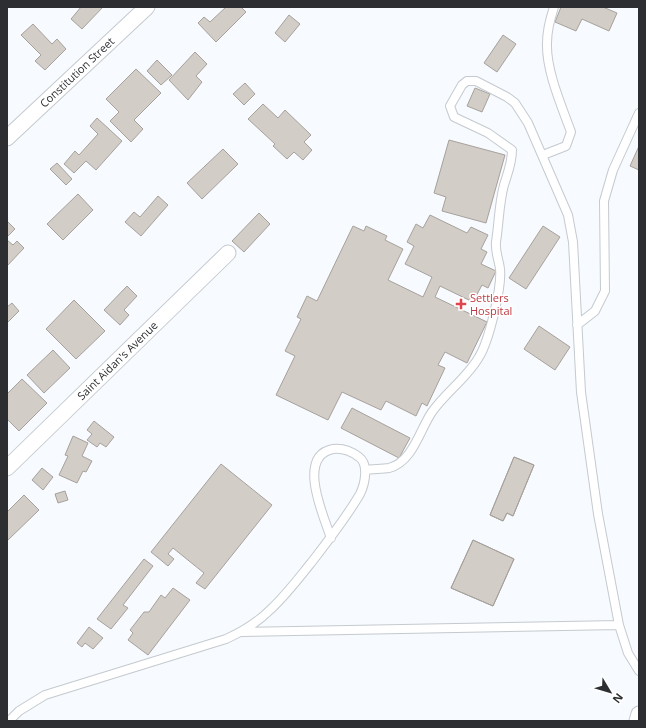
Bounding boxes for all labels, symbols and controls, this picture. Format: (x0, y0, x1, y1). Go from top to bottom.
street label: Constitution Street (36, 33, 117, 111)
place label: Settlers Hospital (470, 290, 512, 318)
marker: Settlers Hospital (455, 298, 467, 310)
street label: Saint Aidan's Avenue (74, 318, 161, 403)
north arrow (590, 672, 630, 712)
text: N (610, 690, 627, 707)

